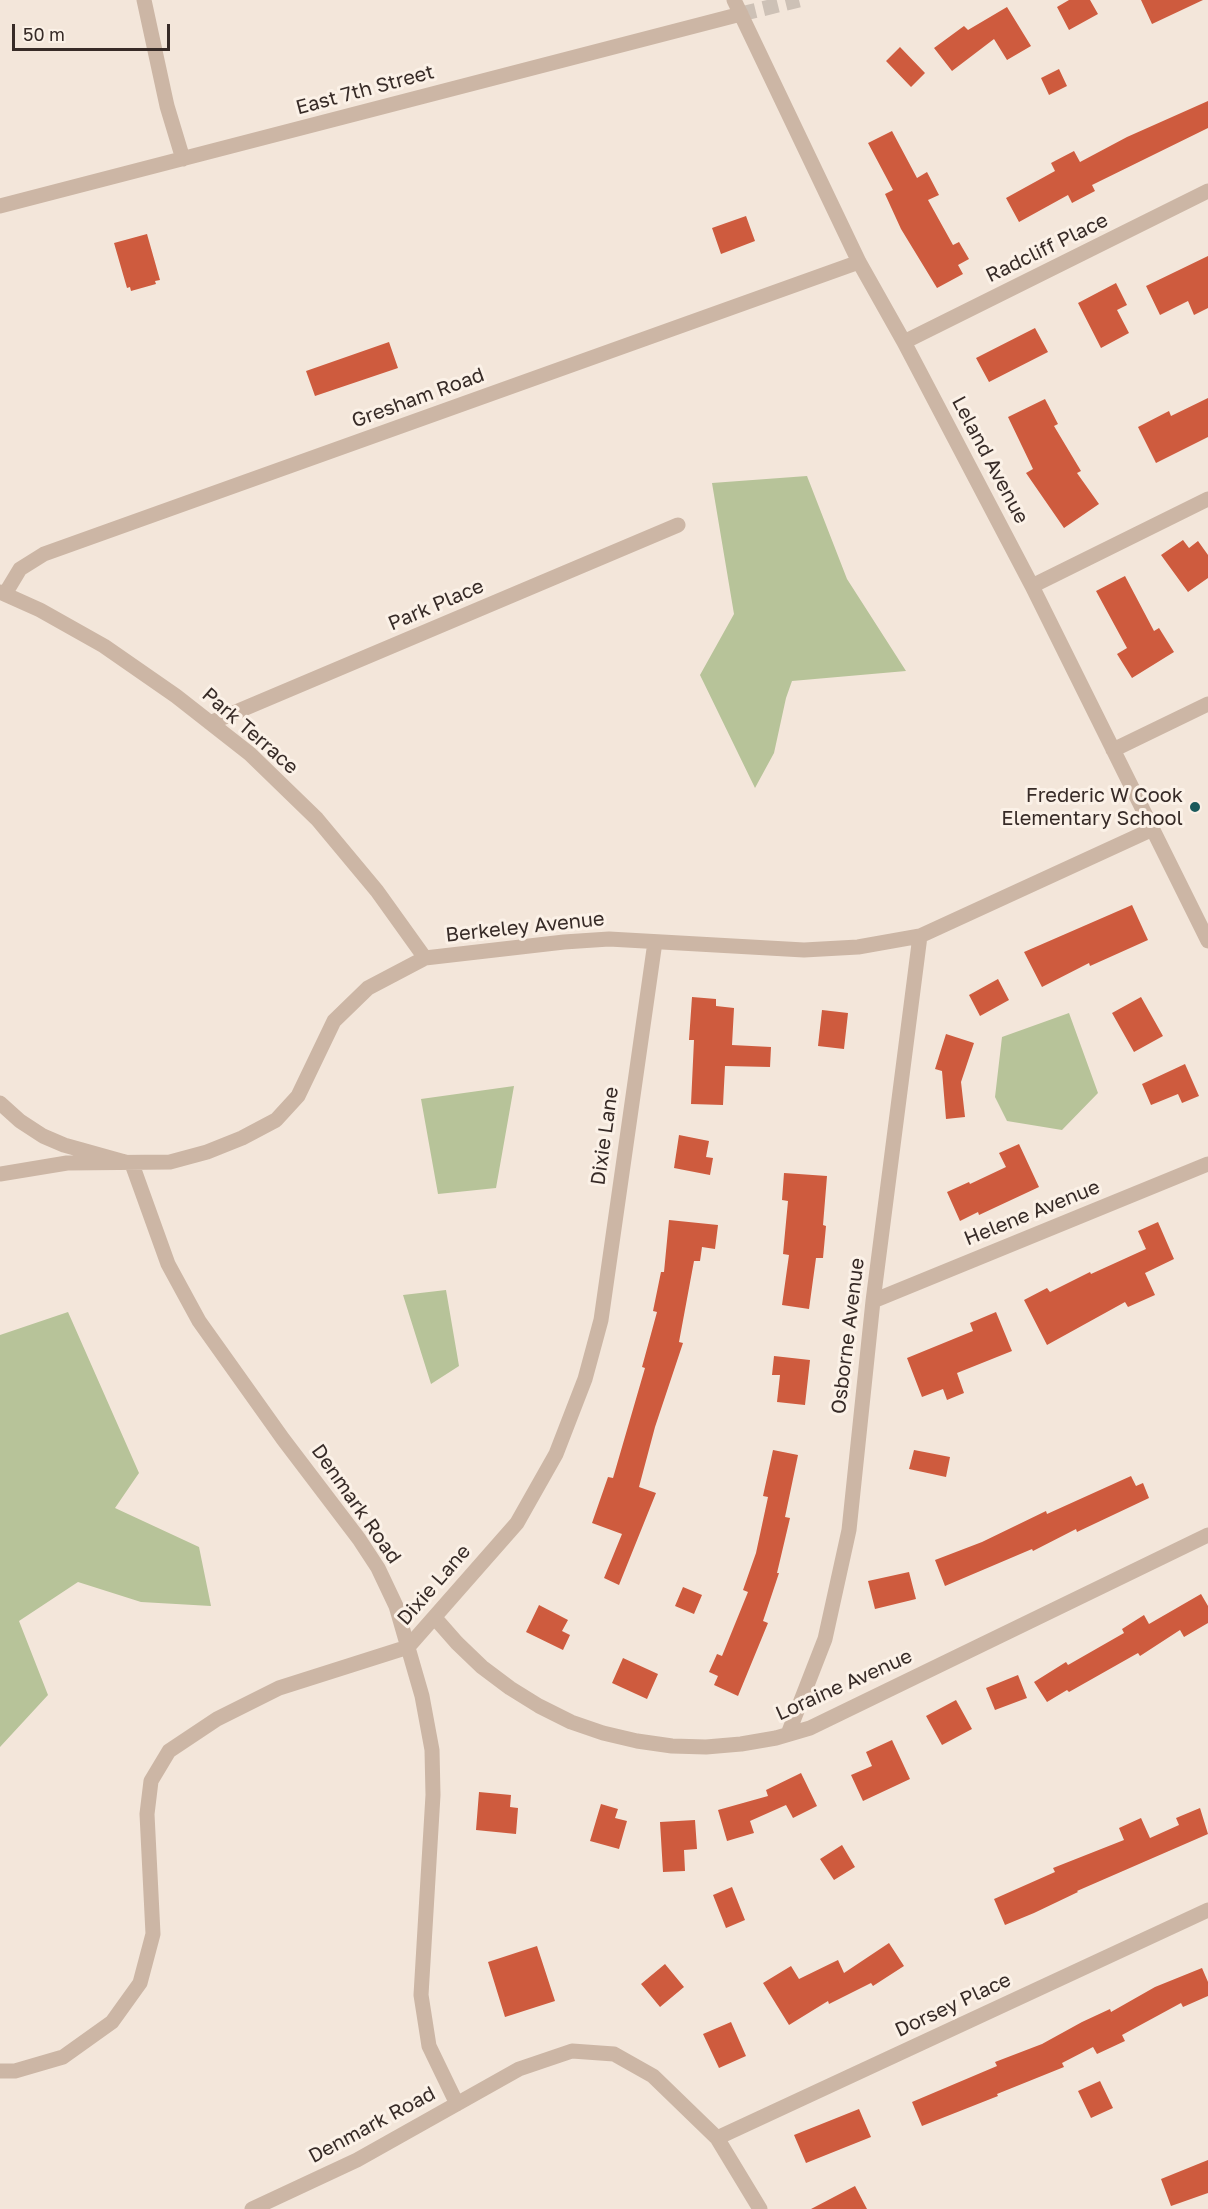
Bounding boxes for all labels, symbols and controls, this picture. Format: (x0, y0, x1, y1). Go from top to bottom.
scale bar (15, 12, 172, 50)
text: 50 m (23, 23, 65, 45)
street label: East 7th Street (293, 60, 437, 120)
street label: Radcliff Place (982, 208, 1112, 288)
street label: Gresham Road (348, 363, 488, 433)
street label: Leland Avenue (946, 392, 1034, 528)
street label: Park Place (385, 574, 487, 636)
street label: Park Terrace (197, 683, 303, 779)
place label: Frederic W Cook Elementary School (1001, 784, 1183, 831)
marker: Frederic W Cook Elementary School (1188, 800, 1202, 814)
street label: Berkeley Avenue (444, 907, 606, 947)
street label: Dixie Lane (586, 1085, 624, 1187)
street label: Helene Avenue (961, 1175, 1103, 1251)
street label: Osborne Avenue (827, 1257, 869, 1415)
street label: Denmark Road (306, 1440, 406, 1568)
street label: Dixie Lane (392, 1540, 476, 1630)
street label: Loraine Avenue (772, 1644, 916, 1726)
street label: Dorsey Place (891, 1968, 1015, 2042)
street label: Denmark Road (305, 2082, 439, 2168)

